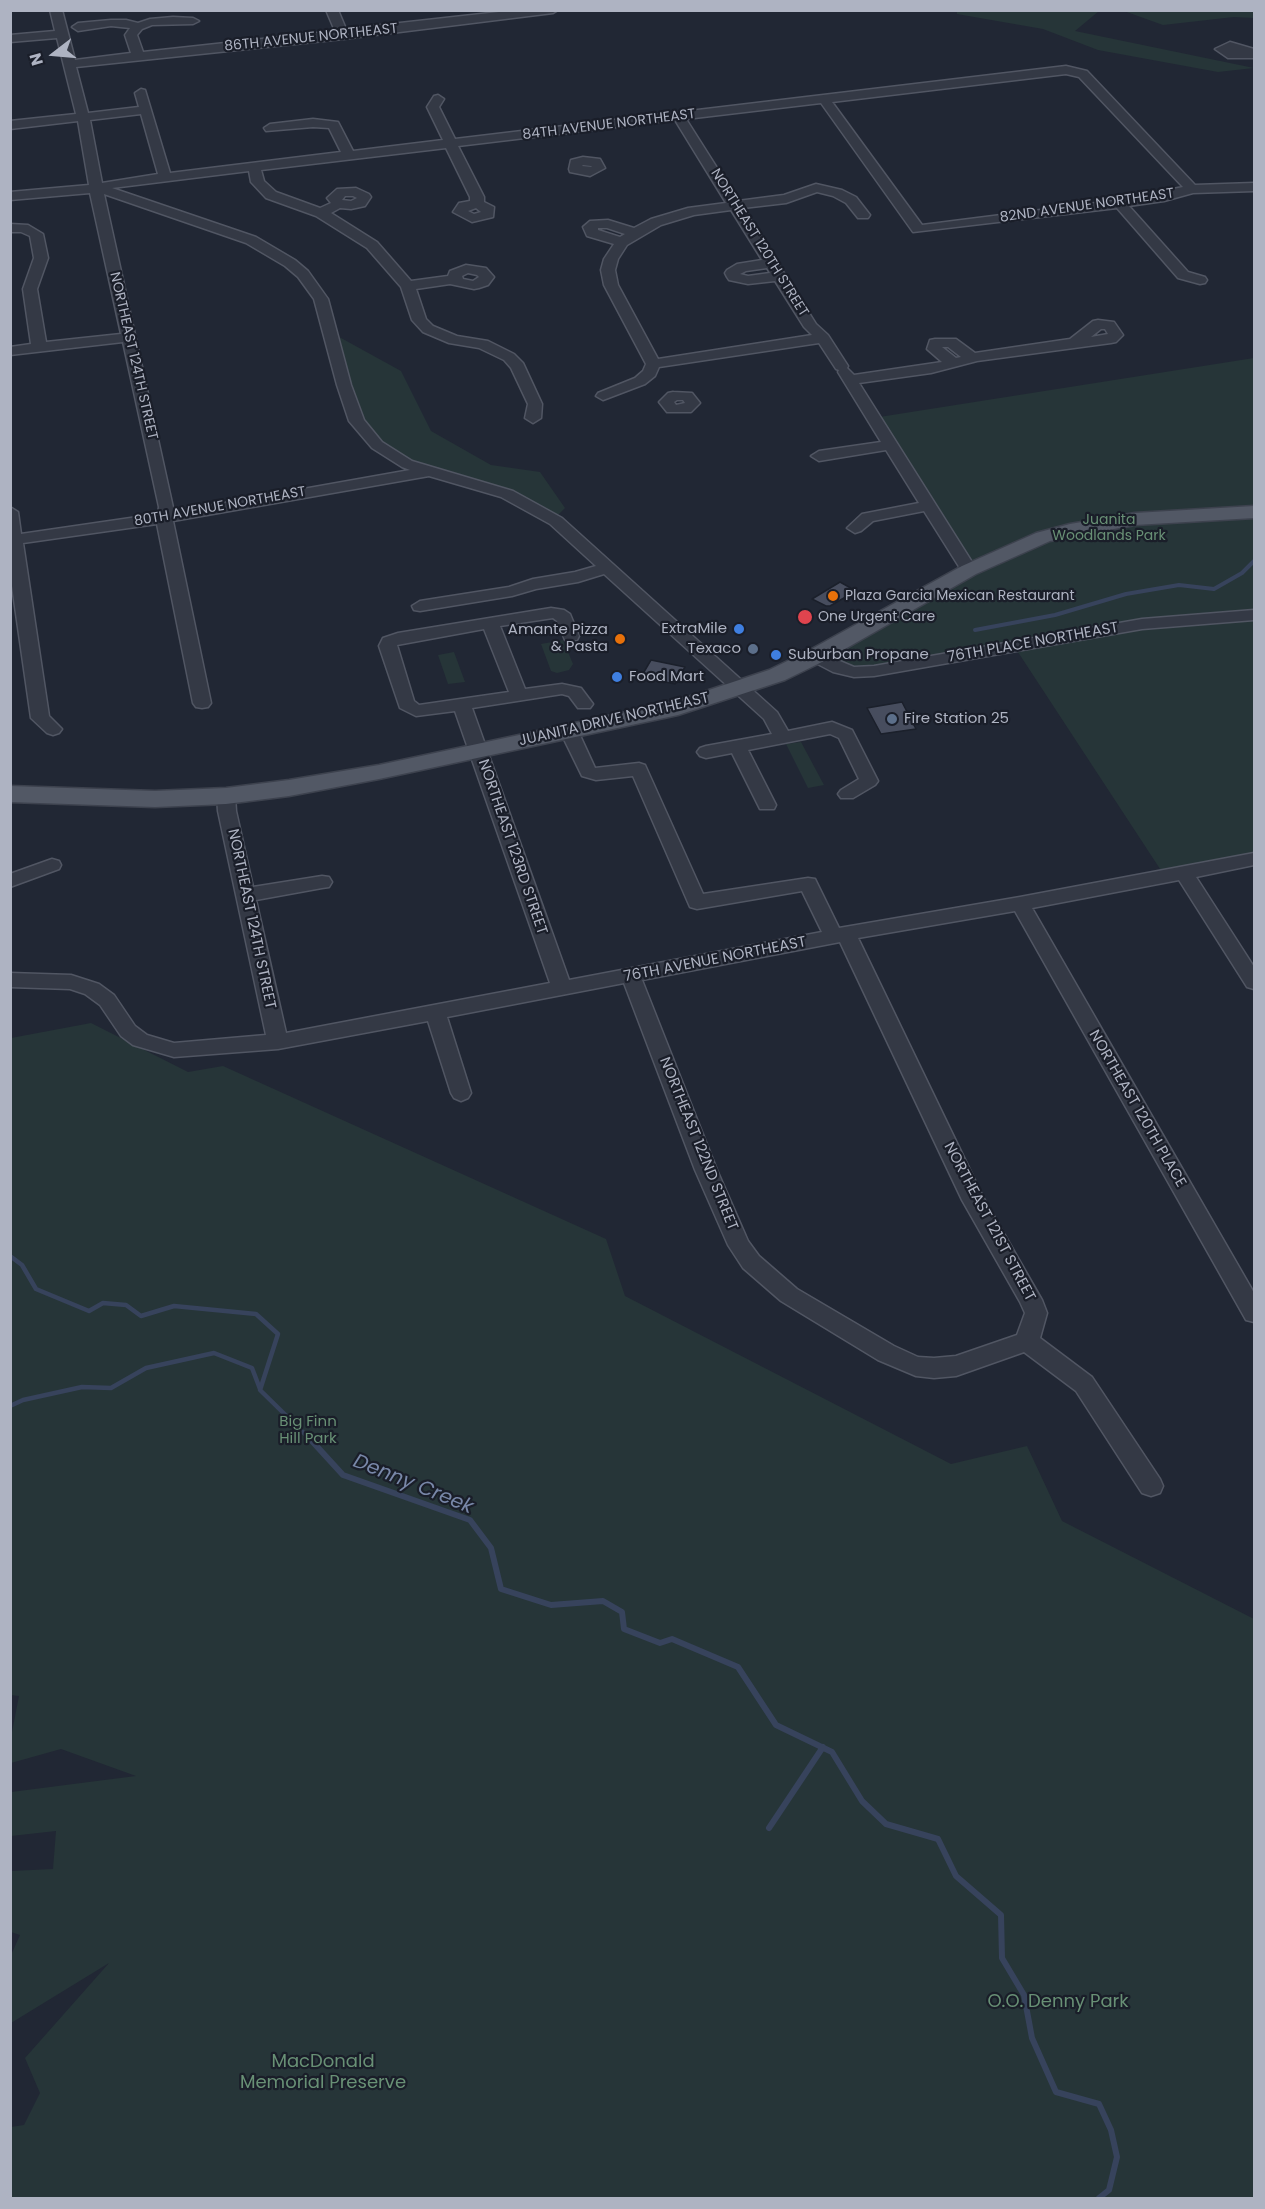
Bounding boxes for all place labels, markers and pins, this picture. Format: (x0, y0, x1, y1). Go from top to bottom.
place label: Plaza Garcia Mexican Restaurant (845, 588, 1075, 604)
marker: Plaza Garcia Mexican Restaurant (826, 589, 840, 603)
marker: One Urgent Care (796, 608, 814, 626)
place label: One Urgent Care (818, 609, 935, 625)
place label: ExtraMile (661, 620, 727, 638)
place label: Amante Pizza & Pasta (508, 621, 608, 656)
marker: ExtraMile (732, 622, 746, 636)
marker: Amante Pizza & Pasta (613, 632, 627, 646)
place label: Texaco (688, 640, 741, 658)
marker: Texaco (746, 642, 760, 656)
place label: Suburban Propane (788, 646, 929, 664)
marker: Suburban Propane (769, 648, 783, 662)
place label: Food Mart (629, 668, 704, 686)
marker: Food Mart (610, 670, 624, 684)
place label: Fire Station 25 (904, 710, 1009, 728)
marker: Fire Station 25 (885, 712, 899, 726)

